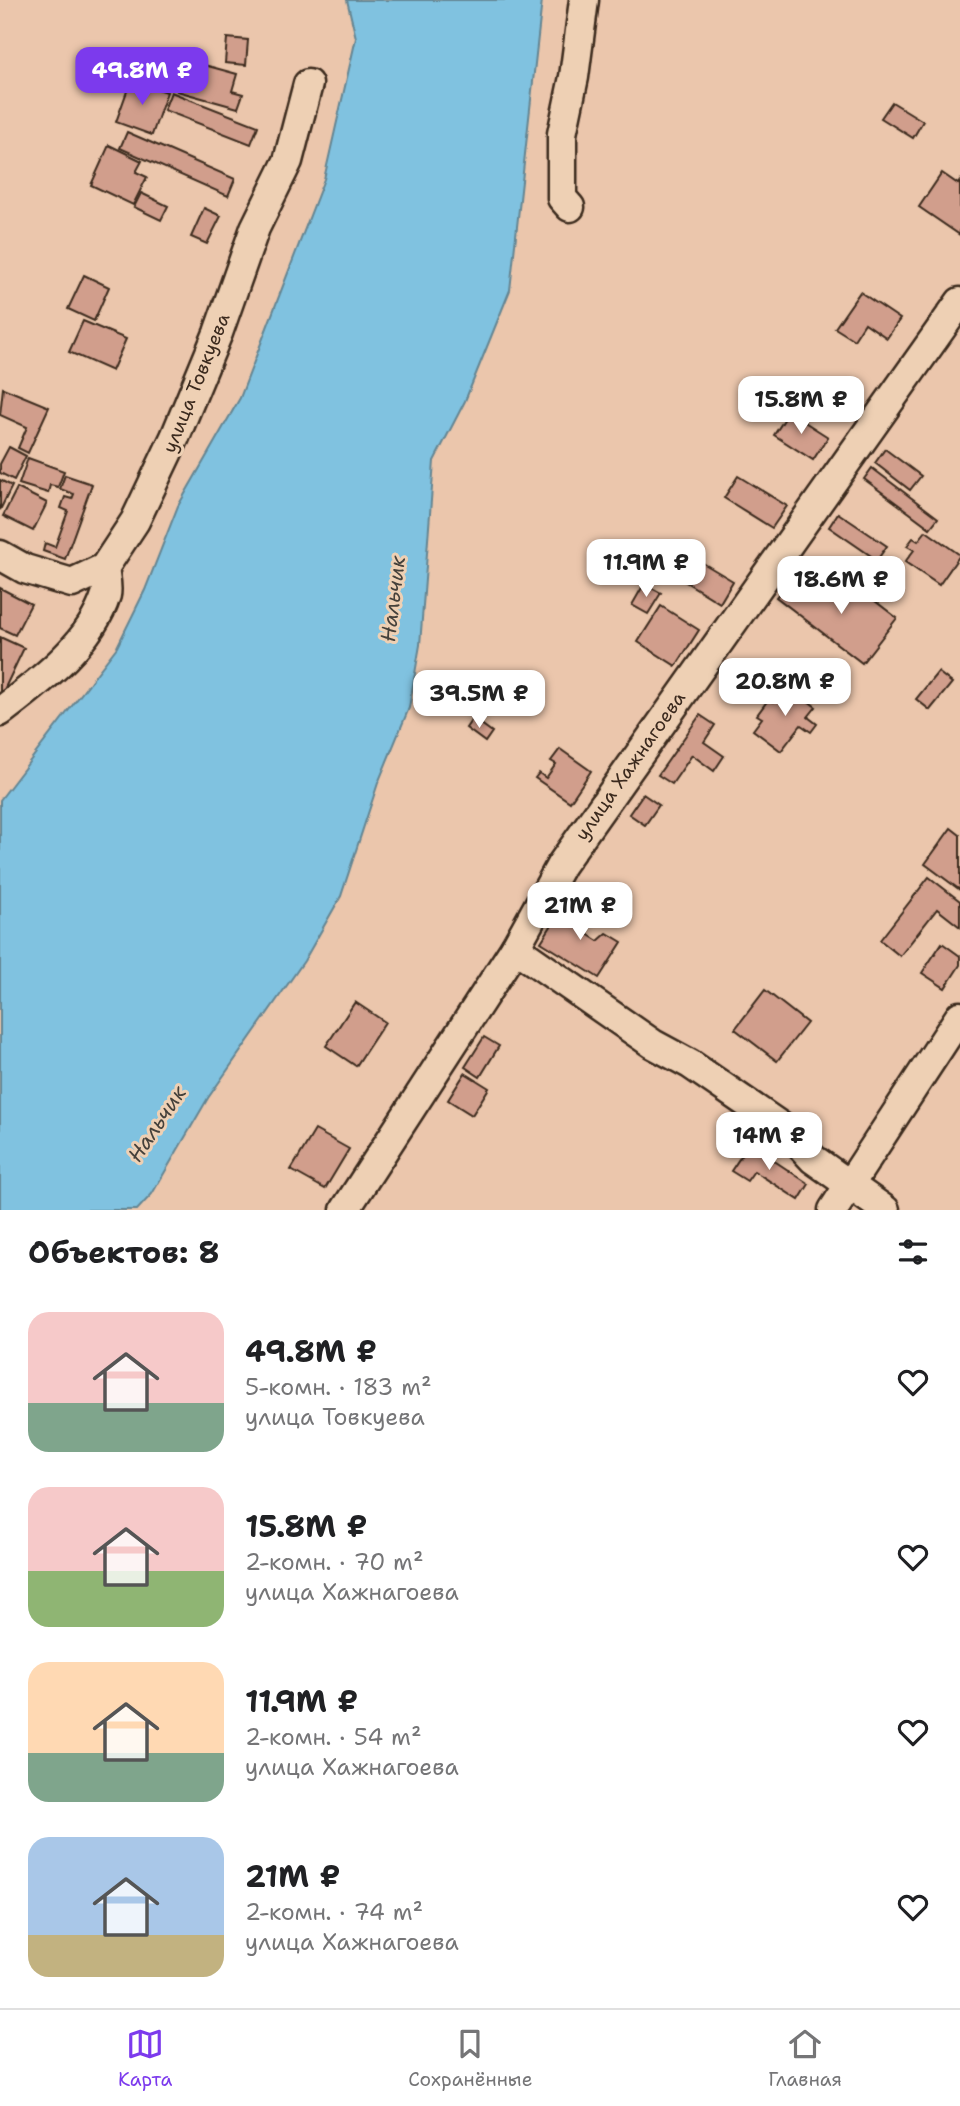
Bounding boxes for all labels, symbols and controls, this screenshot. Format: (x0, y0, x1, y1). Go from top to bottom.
pin: 49.8M ₽ (77, 48, 207, 107)
text: 49.8M ₽ (91, 55, 193, 85)
street label: улица Товкуева (157, 309, 235, 456)
pin: 15.8M ₽ (736, 376, 866, 436)
text: 15.8M ₽ (754, 384, 848, 414)
pin: 11.9M ₽ (581, 540, 711, 599)
text: 11.9M ₽ (603, 547, 689, 577)
water label: Нальчик (374, 554, 412, 644)
pin: 18.6M ₽ (776, 556, 906, 616)
text: 18.6M ₽ (793, 564, 889, 594)
pin: 20.8M ₽ (720, 658, 850, 718)
text: 20.8M ₽ (735, 666, 835, 696)
pin: 39.5M ₽ (414, 670, 544, 730)
text: 39.5M ₽ (429, 678, 529, 708)
street label: улица Хажнагоева (569, 686, 691, 845)
pin: 21M ₽ (531, 883, 629, 942)
text: 21M ₽ (543, 890, 617, 920)
water label: Нальчик (121, 1080, 193, 1168)
pin: 14M ₽ (720, 1112, 818, 1172)
text: 14M ₽ (732, 1120, 806, 1150)
text: Объектов: 8 (28, 1232, 220, 1273)
icon: filters (894, 1233, 932, 1271)
text: 49.8M ₽ (245, 1331, 377, 1372)
icon: home (84, 1340, 168, 1424)
icon: heart (894, 1363, 932, 1401)
text: 5-комн. · 183 m² (245, 1372, 432, 1402)
text: улица Товкуева (245, 1402, 425, 1432)
text: 15.8M ₽ (245, 1506, 367, 1547)
icon: home (84, 1515, 168, 1599)
icon: heart (894, 1538, 932, 1576)
text: 2-комн. · 70 m² (245, 1547, 424, 1577)
text: улица Хажнагоева (245, 1577, 459, 1607)
text: 11.9M ₽ (245, 1681, 358, 1722)
icon: home (84, 1690, 168, 1774)
icon: heart (894, 1713, 932, 1751)
text: 2-комн. · 54 m² (245, 1722, 422, 1752)
text: улица Хажнагоева (245, 1752, 459, 1782)
text: 21M ₽ (245, 1856, 340, 1897)
icon: home (84, 1865, 168, 1949)
icon: heart (894, 1888, 932, 1926)
text: 2-комн. · 74 m² (245, 1897, 423, 1927)
text: улица Хажнагоева (245, 1927, 459, 1957)
tab: Карта (118, 2025, 172, 2092)
tab: Сохранённые (408, 2025, 532, 2092)
tab: Главная (768, 2025, 842, 2092)

